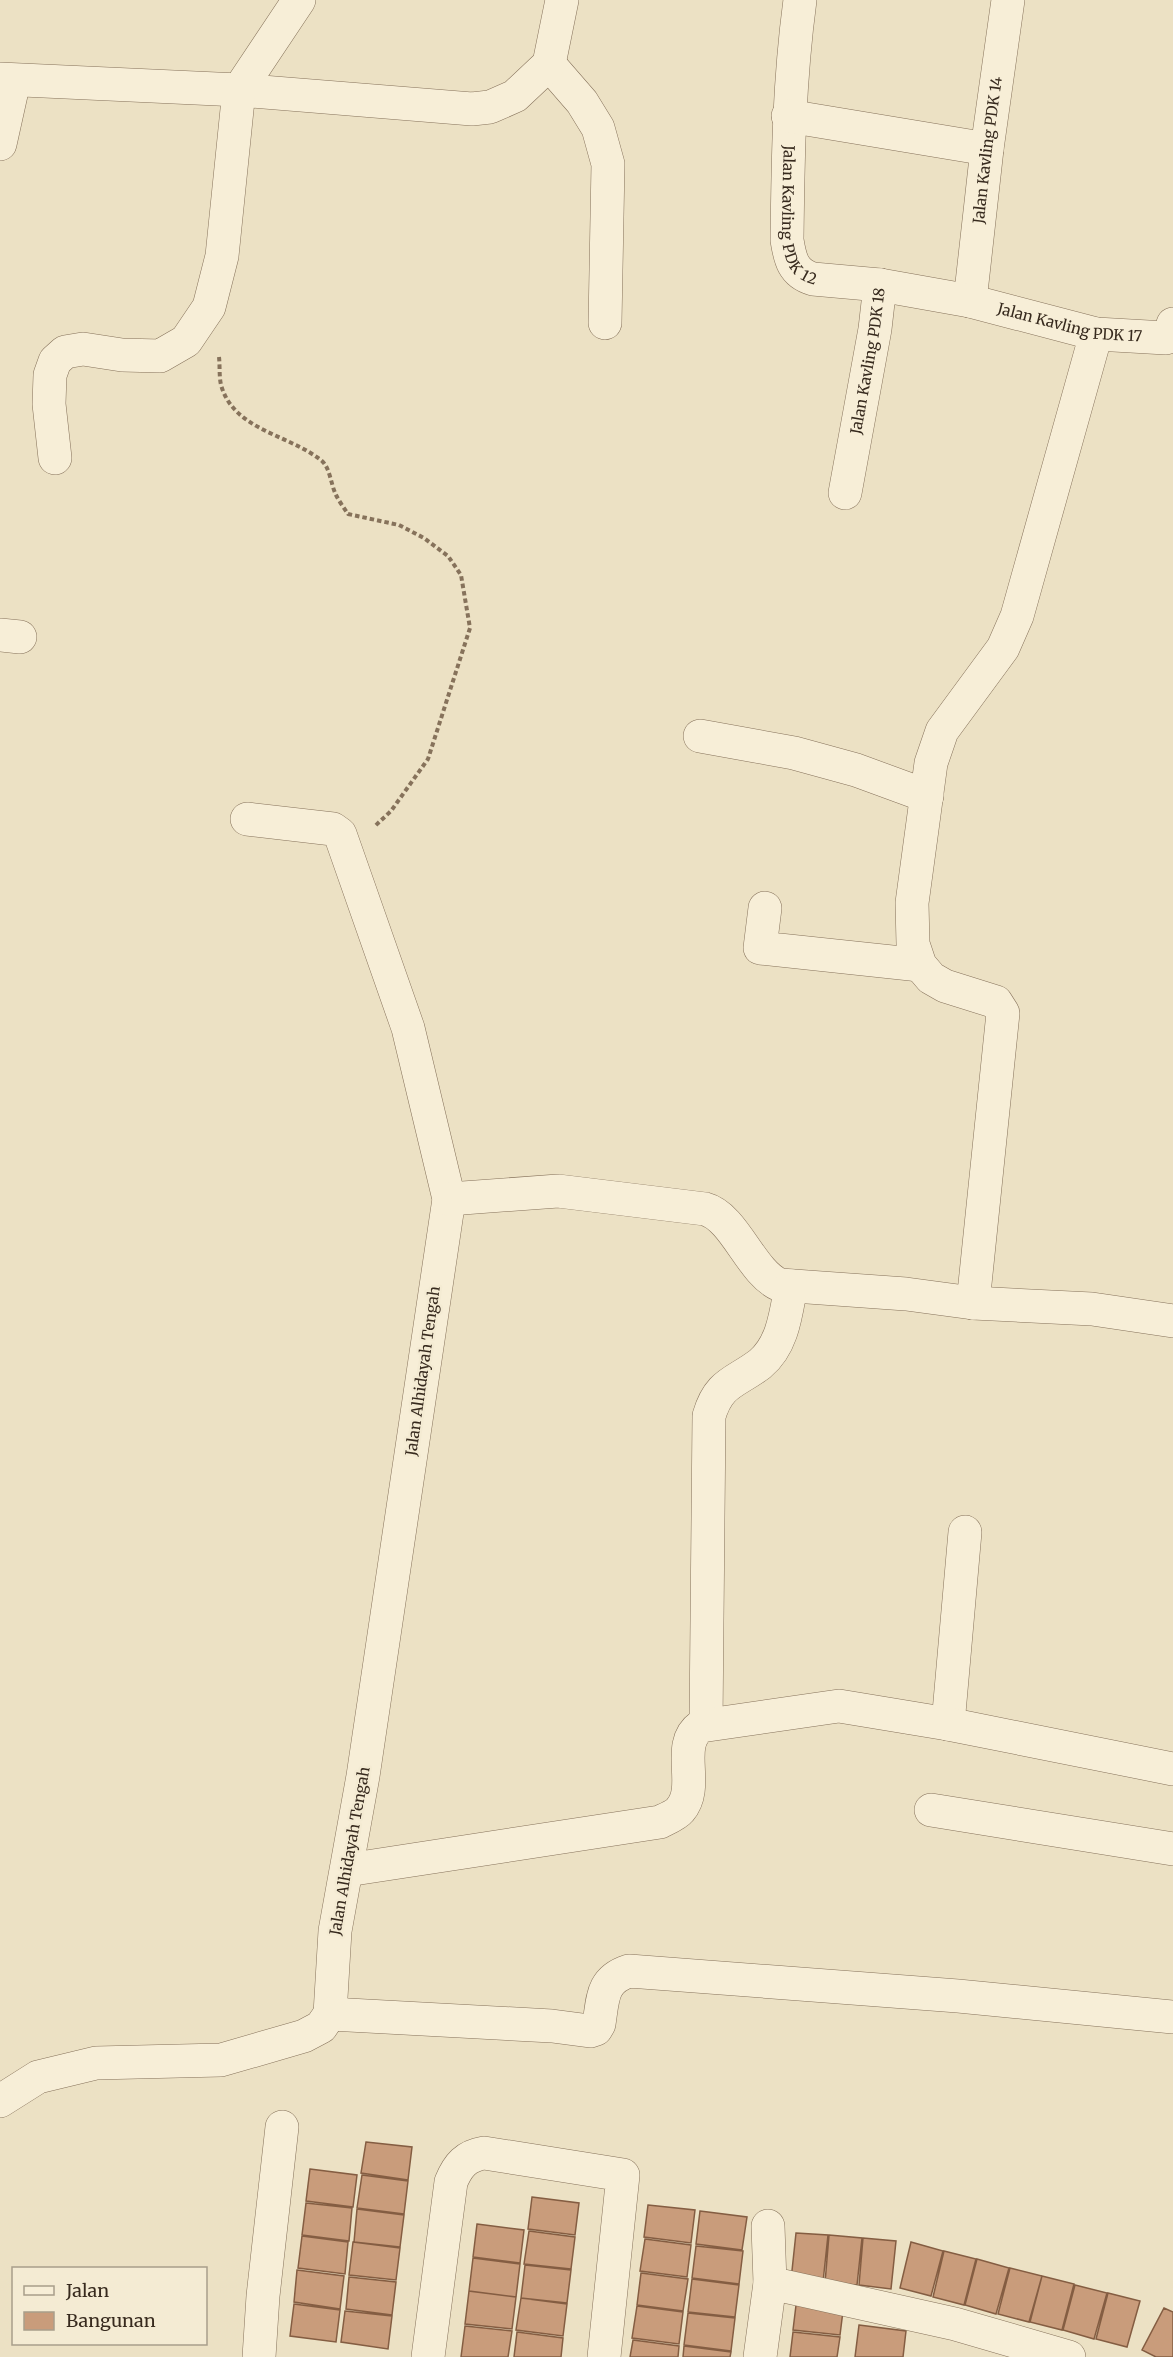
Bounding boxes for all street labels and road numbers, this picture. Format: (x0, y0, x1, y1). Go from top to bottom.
street label: Jalan Kavling PDK 14 (969, 75, 1006, 226)
street label: Jalan Kavling PDK 12 (778, 144, 819, 289)
street label: Jalan Kavling PDK 18 (846, 287, 889, 437)
street label: Jalan Kavling PDK 17 (995, 298, 1143, 346)
street label: Jalan Alhidayah Tengah (401, 1285, 444, 1458)
street label: Jalan Alhidayah Tengah (325, 1765, 374, 1938)

